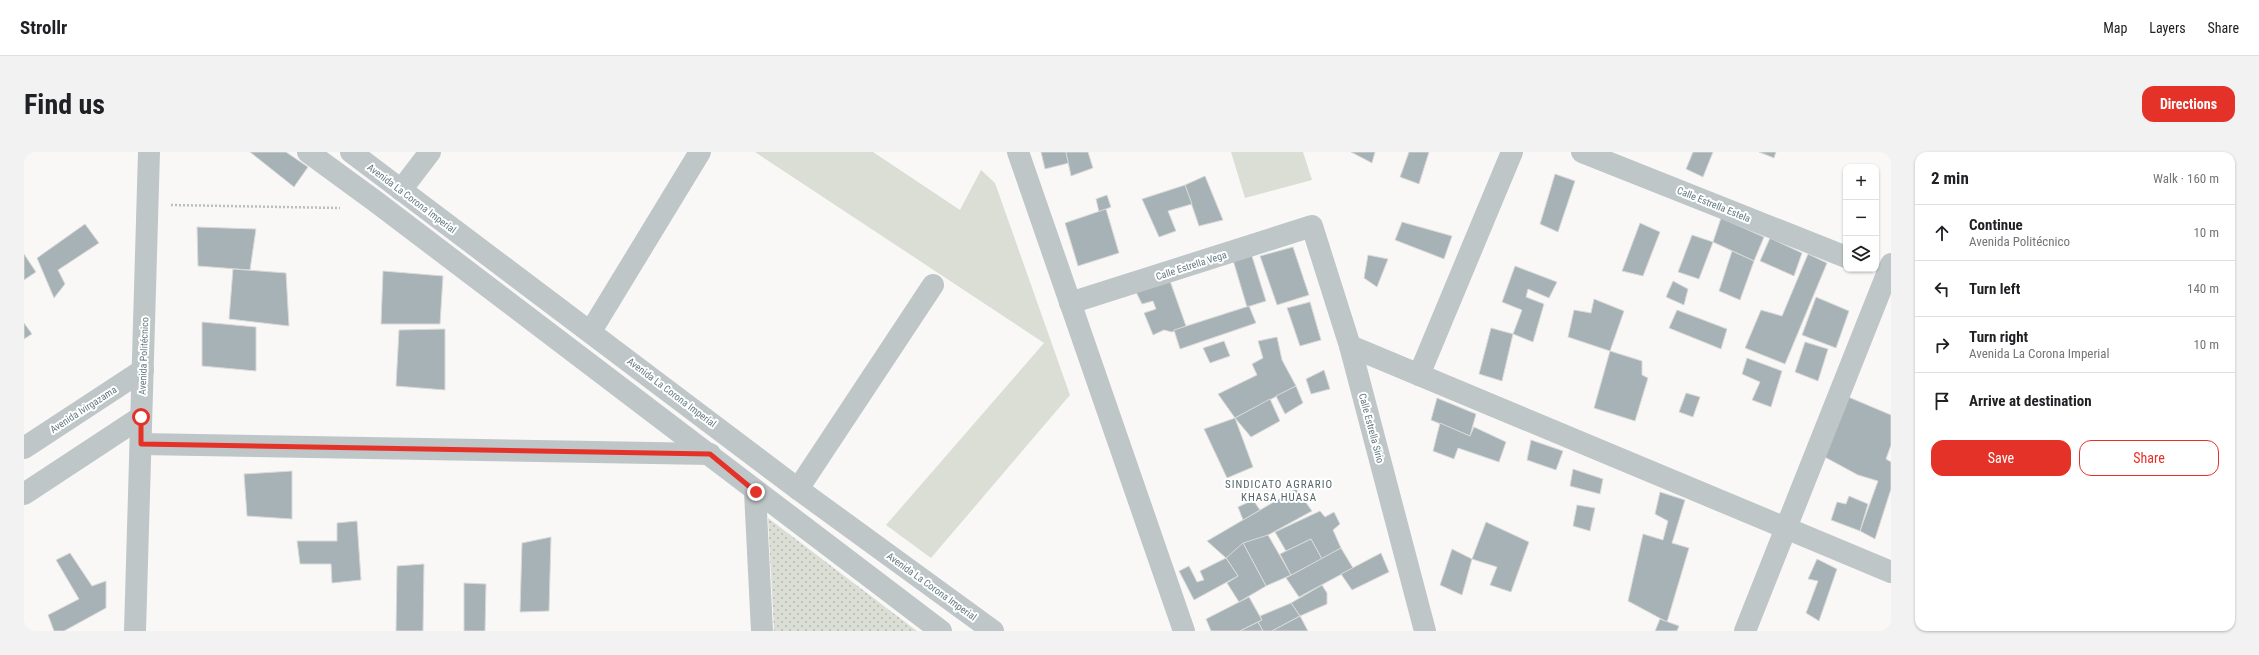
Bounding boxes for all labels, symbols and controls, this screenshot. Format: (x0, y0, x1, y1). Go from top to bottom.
text: Strollr (20, 16, 67, 39)
text: Map (2103, 20, 2127, 36)
text: Layers (2149, 20, 2186, 36)
text: Share (2208, 20, 2239, 36)
button: Directions (2142, 86, 2235, 122)
text: Find us (24, 88, 105, 121)
street label: Avenida La Corona Imperial (365, 161, 458, 235)
map controls (1843, 164, 1879, 272)
button: + (1843, 164, 1879, 200)
text: 2 min (1931, 168, 1969, 188)
text: Walk · 160 m (2153, 171, 2219, 186)
street label: Calle Estrella Estela (1676, 185, 1752, 224)
button: − (1843, 200, 1879, 236)
text: Continue (1969, 216, 2023, 234)
icon: ahead (1931, 222, 1953, 244)
text: 10 m (2193, 225, 2219, 240)
text: Avenida Politécnico (1969, 234, 2070, 249)
button: layers (1843, 236, 1879, 272)
street label: Calle Estrella Vega (1154, 249, 1228, 282)
icon: left (1931, 278, 1953, 300)
text: Turn left (1969, 280, 2020, 298)
text: 140 m (2187, 281, 2219, 296)
street label: Avenida Politécnico (137, 317, 150, 395)
text: Turn right (1969, 328, 2028, 346)
icon: right (1931, 334, 1953, 356)
text: 10 m (2193, 337, 2219, 352)
text: Avenida La Corona Imperial (1969, 346, 2110, 361)
street label: Avenida La Corona Imperial (625, 355, 718, 429)
street label: Avenida Ivirgazama (48, 384, 119, 435)
icon: arrive (1931, 390, 1953, 412)
street label: Calle Estrella Sirio (1357, 392, 1386, 464)
text: Arrive at destination (1969, 392, 2092, 410)
route start (132, 408, 150, 426)
button: Save (1931, 440, 2071, 476)
button: Share (2079, 440, 2219, 476)
district label: SINDICATO AGRARIO KHASA HUASA (1225, 478, 1333, 504)
route end (747, 483, 765, 501)
street label: Avenida La Corona Imperial (885, 550, 979, 623)

